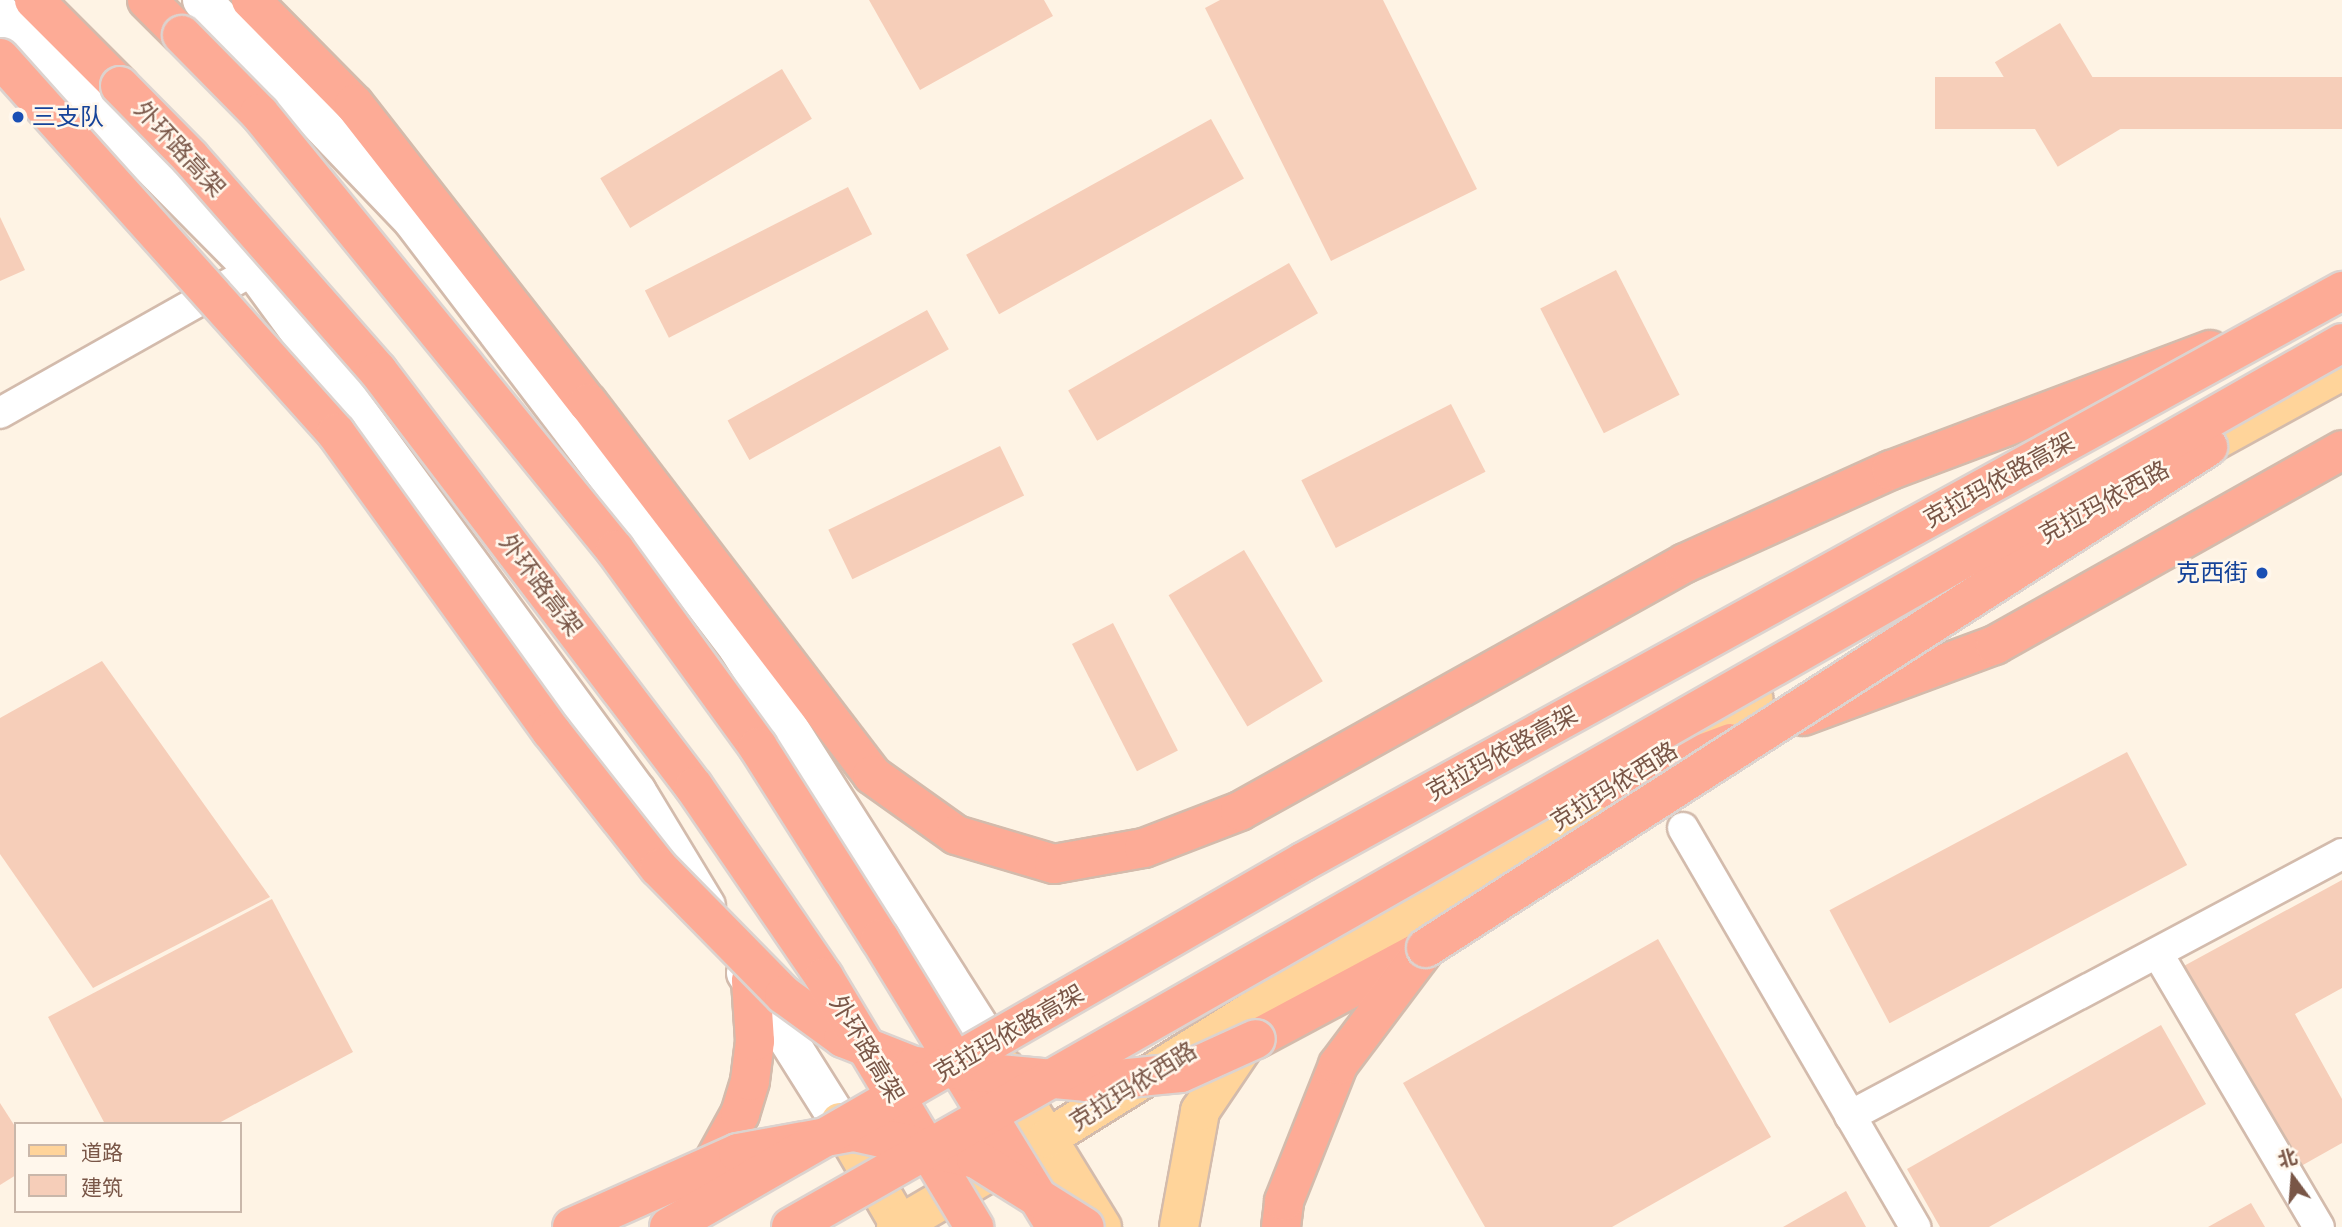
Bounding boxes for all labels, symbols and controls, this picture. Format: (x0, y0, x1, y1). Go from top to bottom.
street label: 外环路高架 (129, 95, 231, 203)
place label: 三支队 (32, 103, 104, 131)
marker: 三支队 (10, 109, 26, 125)
street label: 克拉玛依路高架 (1919, 427, 2079, 533)
street label: 克拉玛依西路 (2034, 454, 2174, 550)
street label: 外环路高架 (493, 528, 589, 642)
place label: 克西街 (2176, 559, 2248, 587)
marker: 克西街 (2254, 565, 2270, 581)
street label: 克拉玛依路高架 (1422, 700, 1582, 806)
street label: 克拉玛依西路 (1545, 736, 1683, 836)
street label: 克拉玛依路高架 (929, 979, 1089, 1087)
street label: 外环路高架 (824, 990, 910, 1108)
street label: 克拉玛依西路 (1064, 1036, 1202, 1136)
legend (14, 1122, 242, 1213)
text: 道路 (81, 1138, 123, 1166)
north arrow (2258, 1143, 2328, 1213)
text: 北 (2275, 1144, 2300, 1172)
text: 建筑 (81, 1173, 123, 1201)

